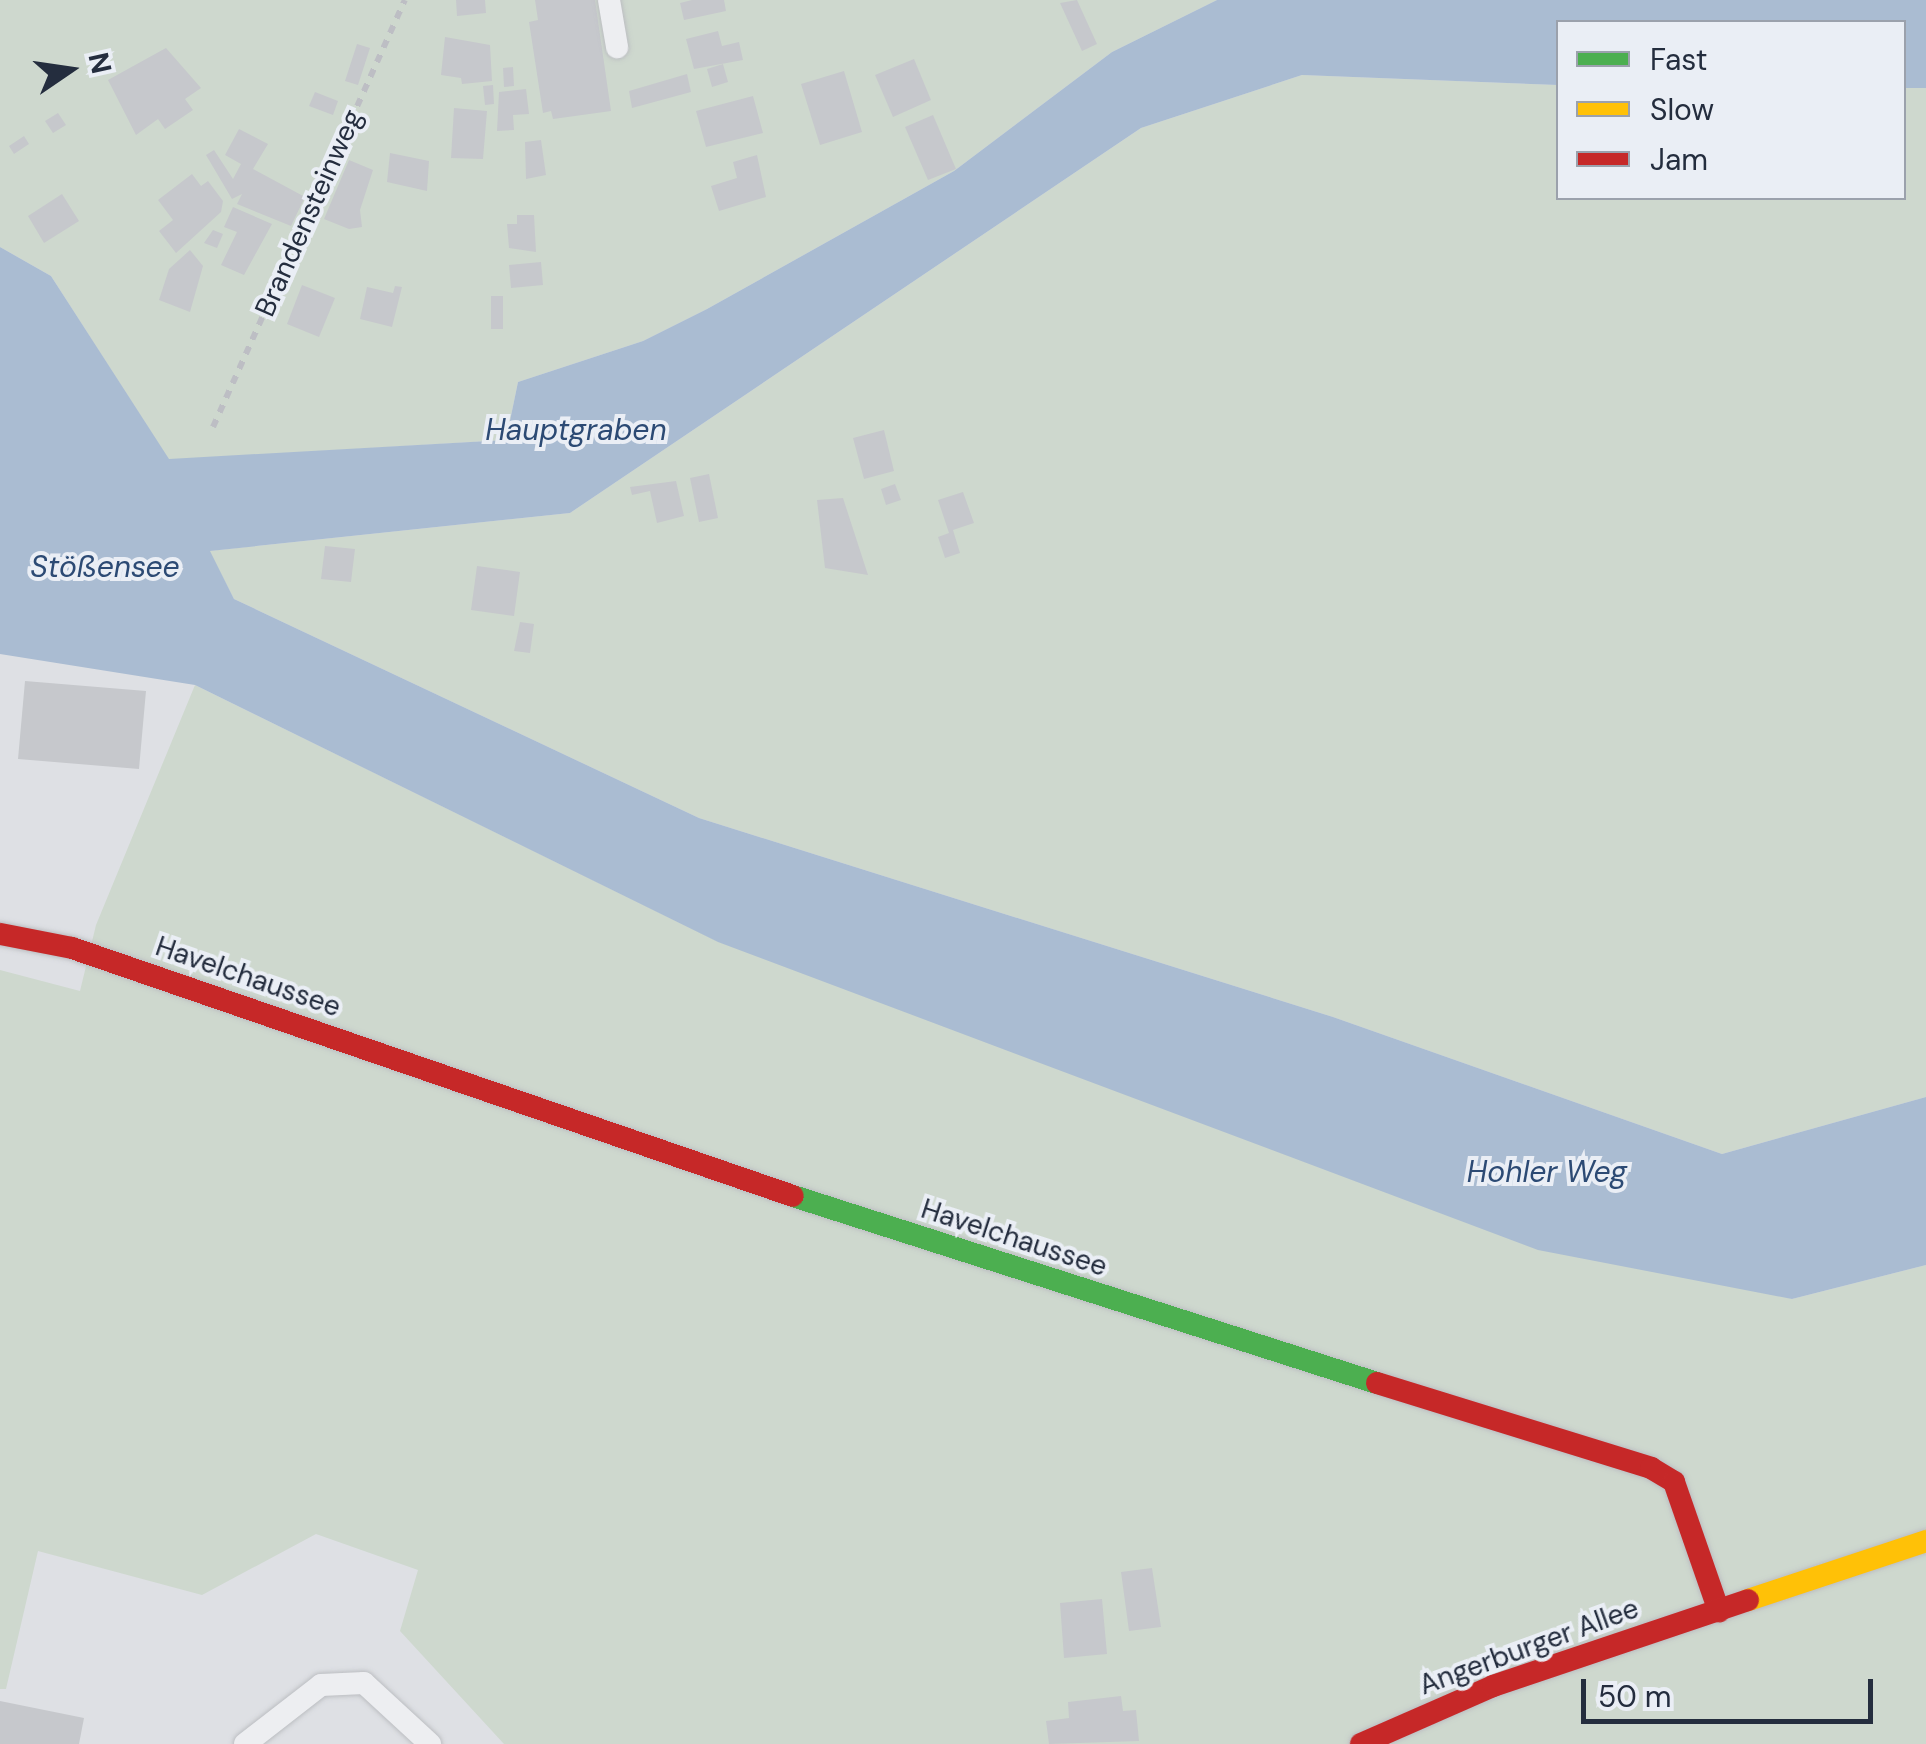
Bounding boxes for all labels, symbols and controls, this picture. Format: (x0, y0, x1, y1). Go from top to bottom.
north arrow (20, 20, 120, 120)
legend (1556, 20, 1906, 200)
text: Fast (1650, 40, 1708, 79)
text: N (79, 49, 120, 77)
text: Slow (1650, 90, 1714, 129)
street label: Brandensteinweg (248, 104, 370, 322)
text: Jam (1650, 140, 1708, 179)
water label: Hauptgraben (485, 412, 667, 448)
water label: Stößensee (30, 549, 180, 585)
street label: Havelchaussee (151, 930, 345, 1024)
water label: Hohler Weg (1467, 1154, 1627, 1190)
street label: Havelchaussee (917, 1192, 1111, 1284)
street label: Angerburger Allee (1415, 1592, 1643, 1702)
scale bar (1586, 1659, 1878, 1721)
text: 50 m (1598, 1677, 1672, 1716)

